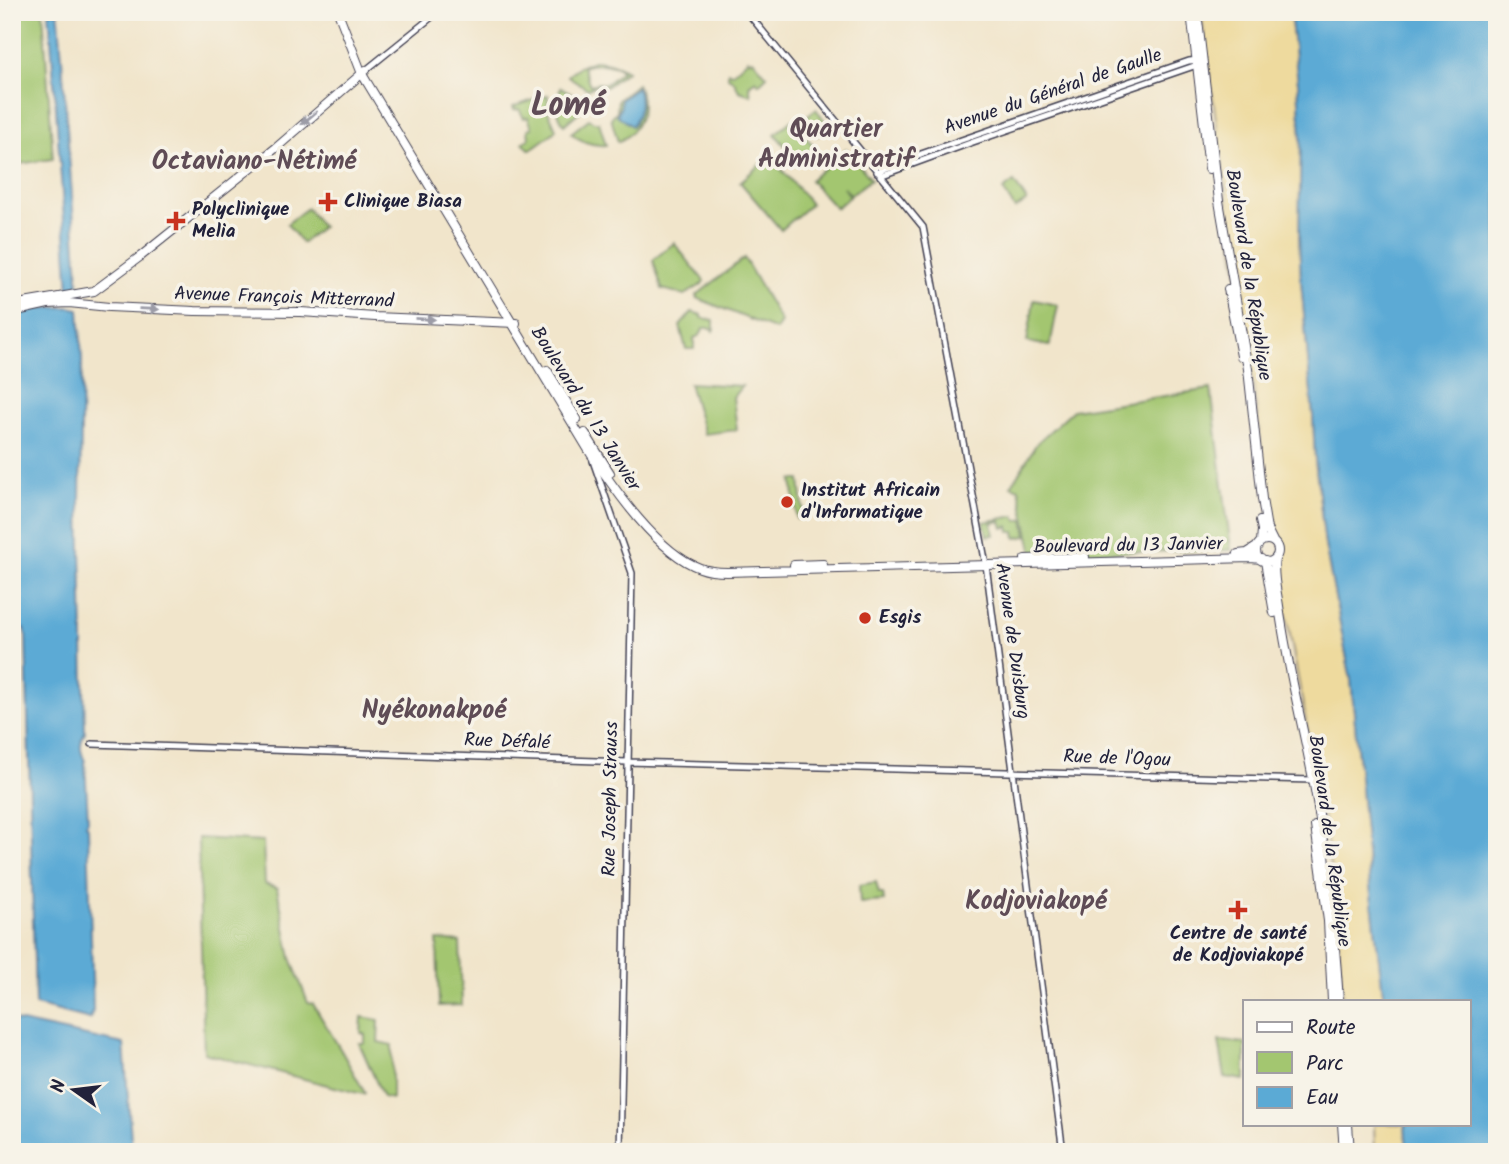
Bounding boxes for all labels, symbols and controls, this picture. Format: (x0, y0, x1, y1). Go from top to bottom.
street label: Avenue du Général de Gaulle (940, 40, 1166, 143)
district label: Lomé (530, 80, 608, 133)
district label: Quartier Administratif (758, 109, 917, 181)
one-way arrow (301, 110, 318, 125)
district label: Octaviano-Nétimé (152, 141, 358, 183)
street label: Boulevard de la République (1216, 167, 1280, 383)
place label: Clinique Biasa (344, 187, 462, 217)
marker: Clinique Biasa (318, 192, 338, 212)
place label: Polyclinique Melia (192, 195, 289, 247)
marker: Polyclinique Melia (166, 211, 186, 231)
street label: Avenue François Mitterrand (174, 279, 395, 317)
one-way arrow (138, 303, 160, 314)
one-way arrow (414, 313, 436, 324)
street label: Boulevard du 13 Janvier (522, 321, 649, 499)
place label: Institut Africain d'Informatique (801, 476, 940, 528)
marker: Institut Africain d'Informatique (779, 494, 795, 510)
street label: Boulevard du 13 Janvier (1033, 529, 1225, 563)
street label: Avenue de Duisburg (986, 561, 1038, 721)
place label: Esgis (879, 603, 921, 633)
marker: Esgis (857, 610, 873, 626)
district label: Nyékonakpoé (362, 690, 507, 732)
street label: Rue Joseph Strauss (595, 721, 627, 877)
street label: Rue Défalé (463, 726, 551, 759)
street label: Boulevard de la République (1299, 733, 1359, 949)
street label: Rue de l'Ogou (1063, 742, 1171, 776)
district label: Kodjoviakopé (965, 881, 1108, 923)
marker: Centre de santé de Kodjoviakopé (1228, 900, 1248, 920)
place label: Centre de santé de Kodjoviakopé (1170, 919, 1308, 971)
legend (1243, 1000, 1470, 1126)
text: Route (1306, 1012, 1356, 1045)
text: Parc (1306, 1048, 1344, 1081)
north arrow (38, 1056, 108, 1126)
text: N (43, 1077, 75, 1096)
text: Eau (1306, 1082, 1338, 1115)

